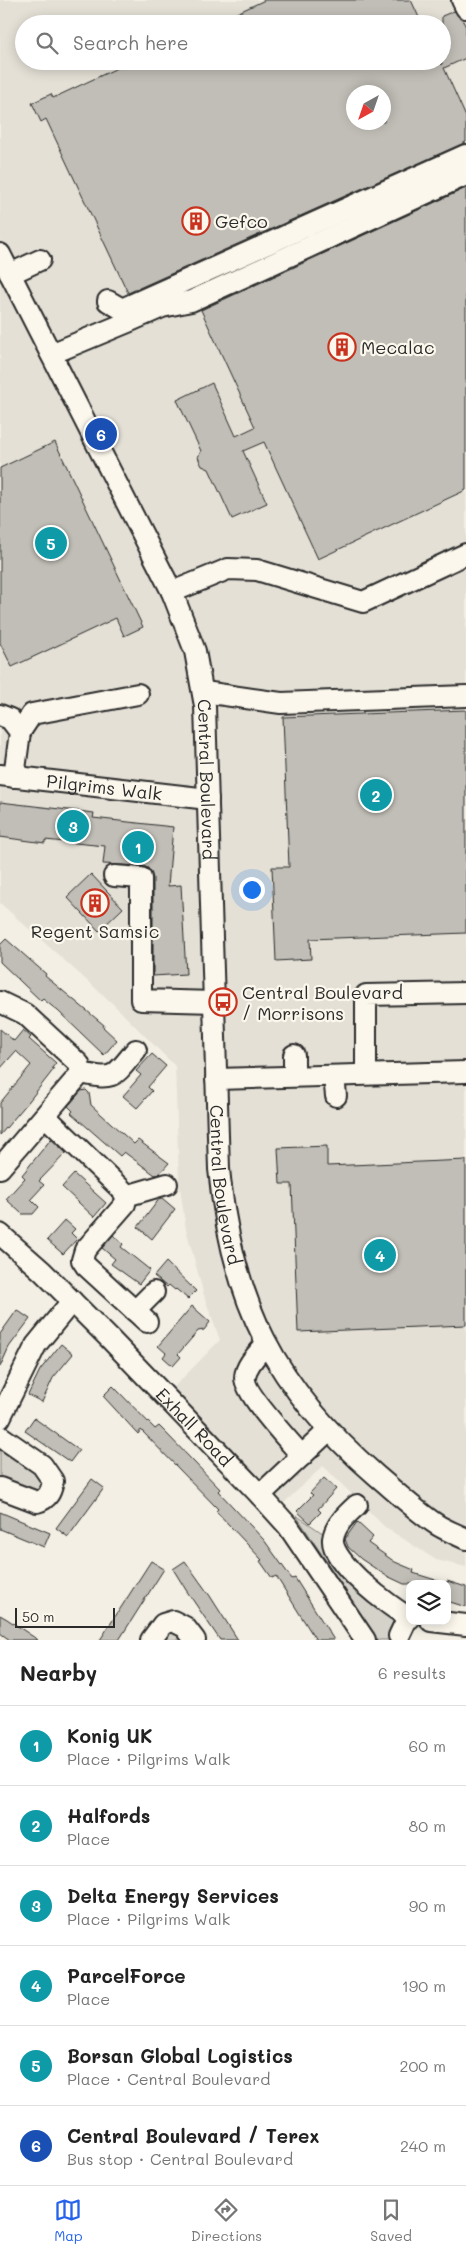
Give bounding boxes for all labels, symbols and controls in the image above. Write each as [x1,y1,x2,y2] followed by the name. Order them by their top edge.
[15,15,451,70] search box
[33,29,61,57] icon: search
[73,30,189,55] text: Search here
[346,85,391,130] north arrow
[181,206,211,236] building icon: Gefco
[215,209,268,233] place label: Gefco
[327,332,357,362] building icon: Mecalac
[361,335,435,359] place label: Mecalac
[85,415,117,453] pin: 6
[35,524,67,562] pin: 5
[192,697,222,860] street label: Central Boulevard
[45,768,163,806] street label: Pilgrims Walk
[360,776,392,814] pin: 2
[57,807,89,845] pin: 3
[122,828,154,866] pin: 1
[239,877,265,903] your location
[80,888,110,918] building icon: Regent Samsic
[31,919,159,943] place label: Regent Samsic
[242,980,403,1025] place label: Central Boulevard / Morrisons
[208,987,238,1017] bus stop icon: Central Boulevard / Morrisons
[205,1104,247,1267] street label: Central Boulevard
[364,1236,396,1274] pin: 4
[151,1382,238,1471] street label: Exhall Road
[406,1580,451,1625] map controls
[406,1580,451,1625] button: layers
[15,1605,115,1628] scale bar
[22,1607,54,1626] text: 50 m
[20,1659,97,1686] text: Nearby
[378,1662,446,1683] text: 6 results
[67,1723,152,1748] text: Konig UK
[32,1735,40,1756] text: 1
[409,1735,446,1756] text: 60 m
[67,1748,230,1769] text: Place · Pilgrims Walk
[67,1803,150,1828] text: Halfords
[32,1815,40,1836] text: 2
[409,1815,446,1836] text: 80 m
[67,1828,110,1849] text: Place
[67,1883,279,1908] text: Delta Energy Services
[31,1895,41,1916] text: 3
[409,1895,446,1916] text: 90 m
[67,1908,230,1929] text: Place · Pilgrims Walk
[67,1963,186,1988] text: ParcelForce
[31,1975,41,1996] text: 4
[402,1975,446,1996] text: 190 m
[67,1988,110,2009] text: Place
[67,2043,293,2068] text: Borsan Global Logistics
[31,2055,41,2076] text: 5
[399,2055,446,2076] text: 200 m
[67,2068,270,2089] text: Place · Central Boulevard
[67,2123,319,2148] text: Central Boulevard / Terex
[31,2135,41,2156] text: 6
[400,2135,446,2156] text: 240 m
[67,2148,293,2169] text: Bus stop · Central Boulevard
[54,2196,83,2245] tab: Map
[191,2196,262,2245] tab: Directions
[370,2196,412,2245] tab: Saved

